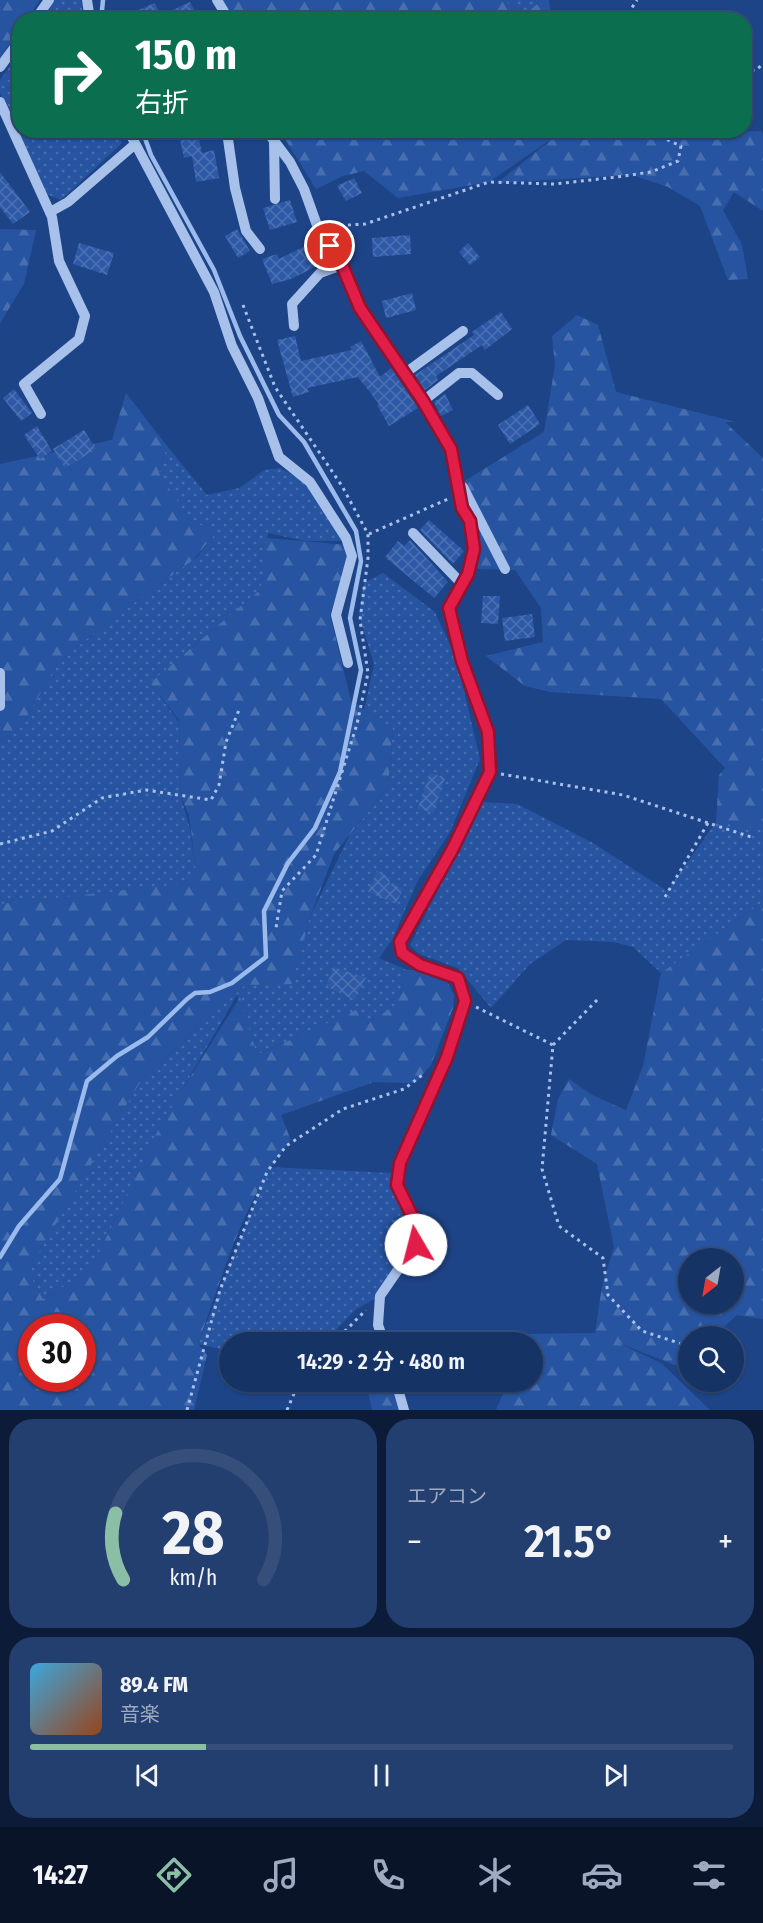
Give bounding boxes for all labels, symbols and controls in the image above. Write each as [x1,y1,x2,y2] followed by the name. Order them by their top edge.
[135,30,237,80] text: 150 m
[36,36,114,114] icon: right
[135,87,189,119] text: 右折
[304,220,355,271] pin
[313,229,346,262] icon: arrive
[384,1213,448,1277] position arrow
[678,1248,744,1314] north arrow
[678,1248,744,1392] map controls
[18,1314,96,1392] speed limit sign: 30
[678,1326,744,1392] button: search
[297,1348,465,1375] text: 14:29 · 2 分 · 480 m
[407,1484,487,1508] text: エアコン
[161,1496,224,1571] text: 28
[524,1515,616,1569] text: 21.5°
[407,1522,422,1562] text: −
[718,1522,733,1562] text: +
[169,1566,217,1592] text: km/h
[120,1671,188,1698] text: 89.4 FM
[120,1702,160,1726] text: 音楽
[131,1759,164,1792] icon: previous
[365,1759,398,1792] icon: pause
[599,1759,632,1792] icon: next
[153,1854,195,1896] icon: directions
[260,1854,302,1896] icon: music
[367,1854,409,1896] icon: phone
[474,1854,516,1896] icon: climate
[581,1854,623,1896] icon: car
[688,1854,730,1896] icon: filters
[33,1859,88,1891] text: 14:27

